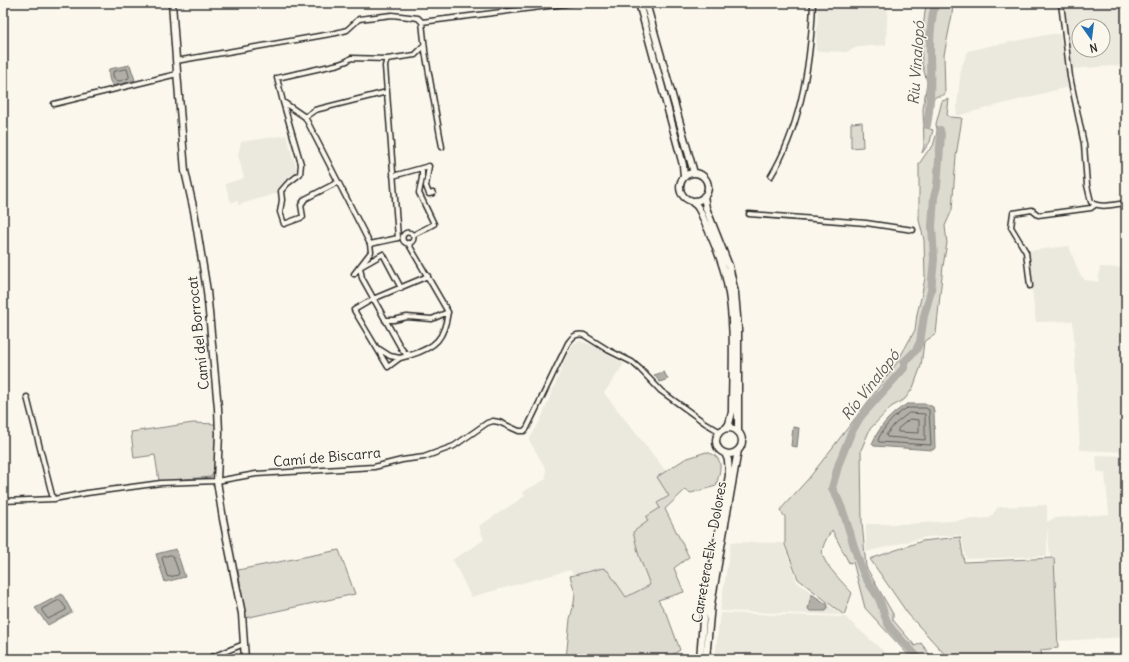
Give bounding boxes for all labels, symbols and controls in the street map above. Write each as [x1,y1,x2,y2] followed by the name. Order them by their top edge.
[1071,18,1111,58] north arrow
[904,19,929,106] water label: Riu Vinalopó
[1088,40,1099,55] text: N
[183,275,213,391] street label: Camí del Borrocat
[837,345,904,424] water label: Río Vinalopó
[273,443,381,471] street label: Camí de Biscarra
[688,480,730,624] street label: Carretera Elx - Dolores

